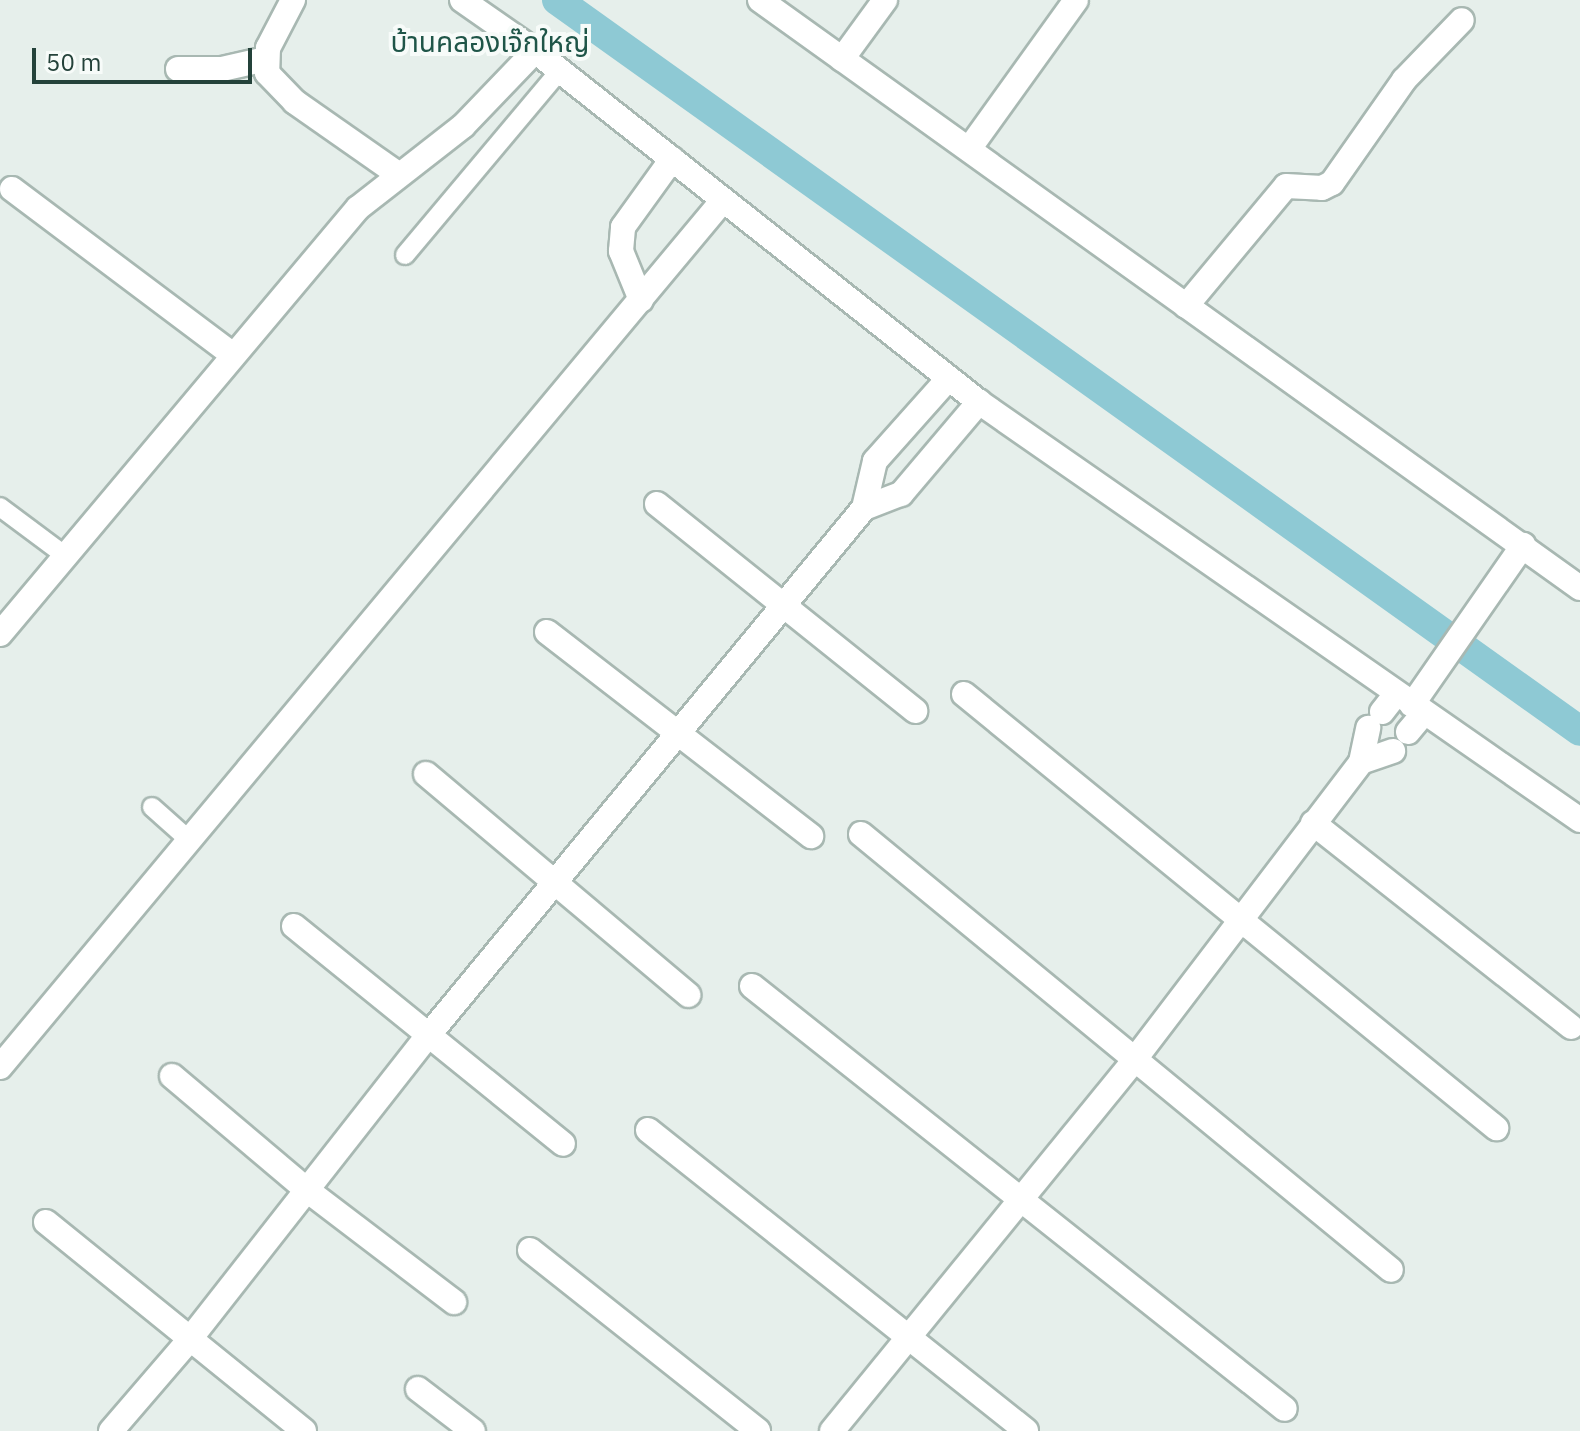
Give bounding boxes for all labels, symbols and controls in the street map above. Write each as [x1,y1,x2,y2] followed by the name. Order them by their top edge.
[391,25,589,59] district label: บ้านคลองเจ๊กใหญ่
[36,32,256,82] scale bar
[46,46,101,78] text: 50 m

